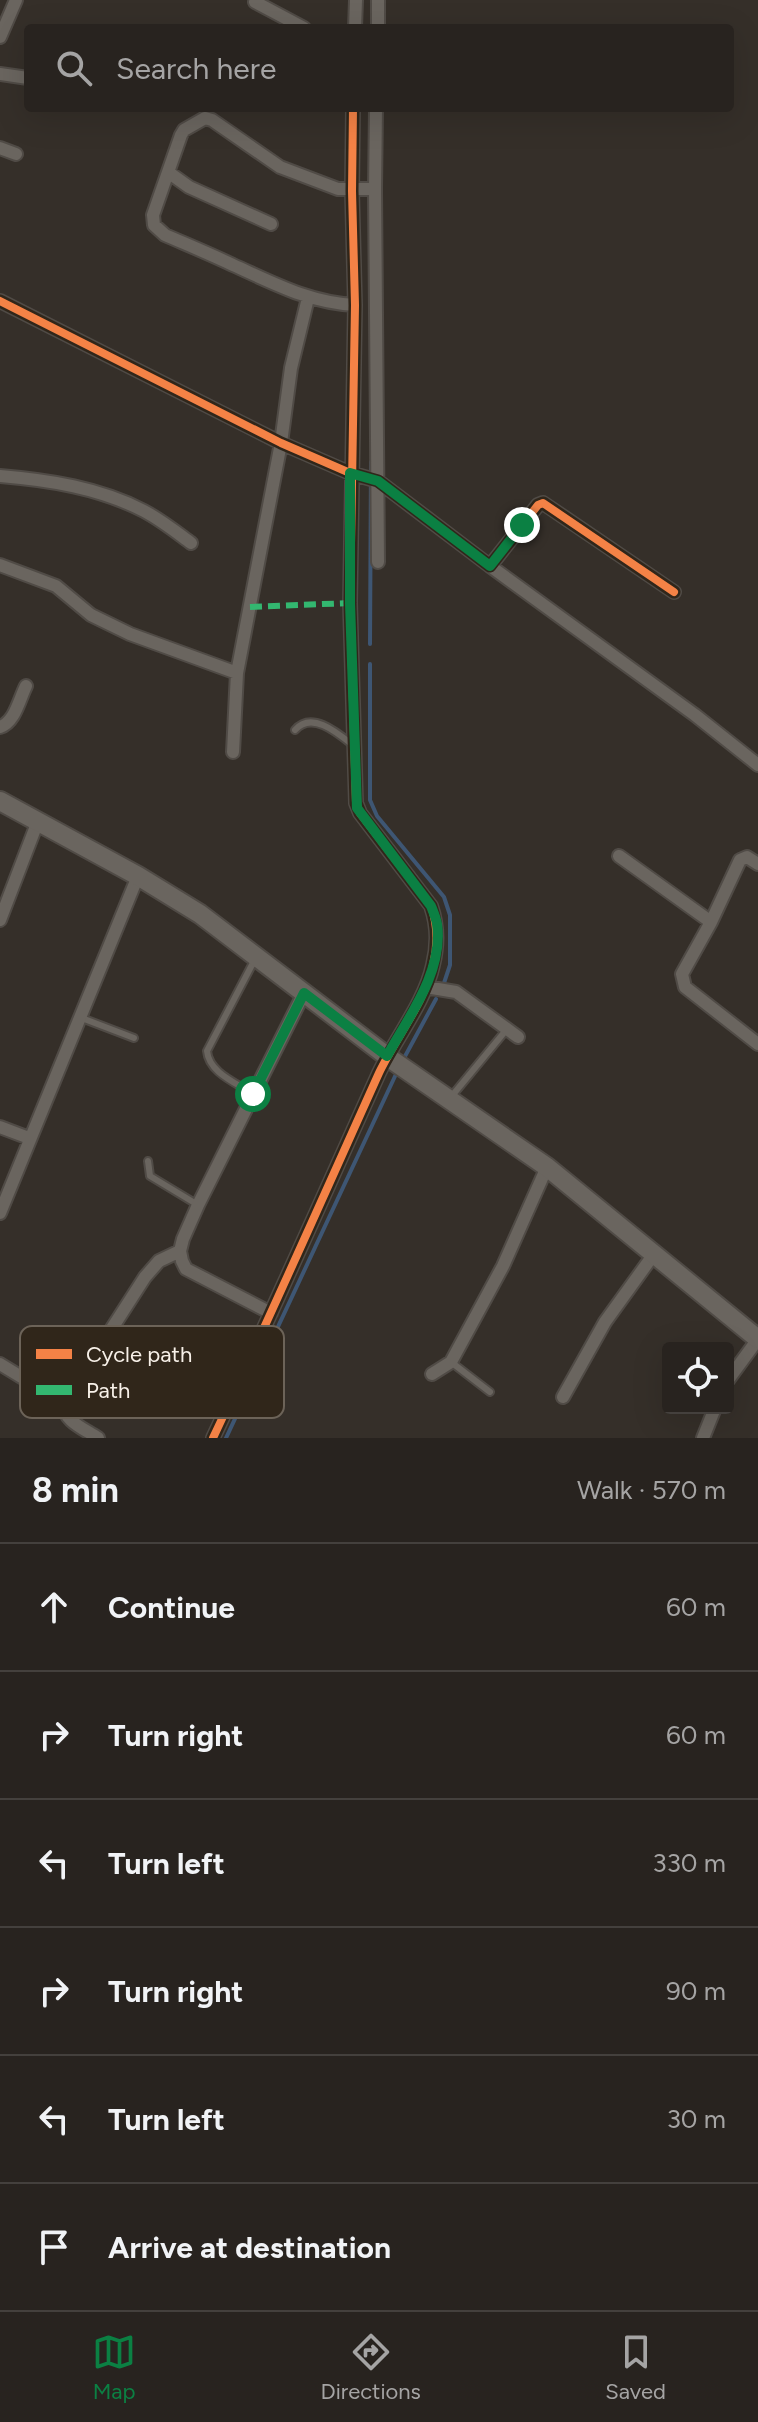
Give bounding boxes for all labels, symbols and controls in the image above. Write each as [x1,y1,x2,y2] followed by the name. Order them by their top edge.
[24,24,734,112] search box
[52,46,96,90] icon: search
[116,50,276,87] text: Search here
[504,507,540,543] route end
[235,1076,271,1112] route start
[20,1326,284,1418] legend
[86,1341,192,1368] text: Cycle path
[662,1342,734,1414] map controls
[662,1342,734,1414] button: locate
[86,1377,130,1404] text: Path
[32,1470,119,1511] text: 8 min
[577,1474,726,1506] text: Walk · 570 m
[32,1585,76,1629] icon: ahead
[108,1589,235,1626] text: Continue
[666,1591,726,1623] text: 60 m
[32,1713,76,1757] icon: right
[108,1717,243,1754] text: Turn right
[666,1719,726,1751] text: 60 m
[32,1841,76,1885] icon: left
[108,1845,225,1882] text: Turn left
[652,1847,726,1879] text: 330 m
[32,1969,76,2013] icon: right
[108,1973,243,2010] text: Turn right
[666,1975,726,2007] text: 90 m
[32,2097,76,2141] icon: left
[108,2101,225,2138] text: Turn left
[667,2103,726,2135] text: 30 m
[32,2225,76,2269] icon: arrive
[108,2229,391,2266] text: Arrive at destination
[92,2330,136,2405] tab: Map
[321,2330,421,2405] tab: Directions
[605,2330,666,2405] tab: Saved

